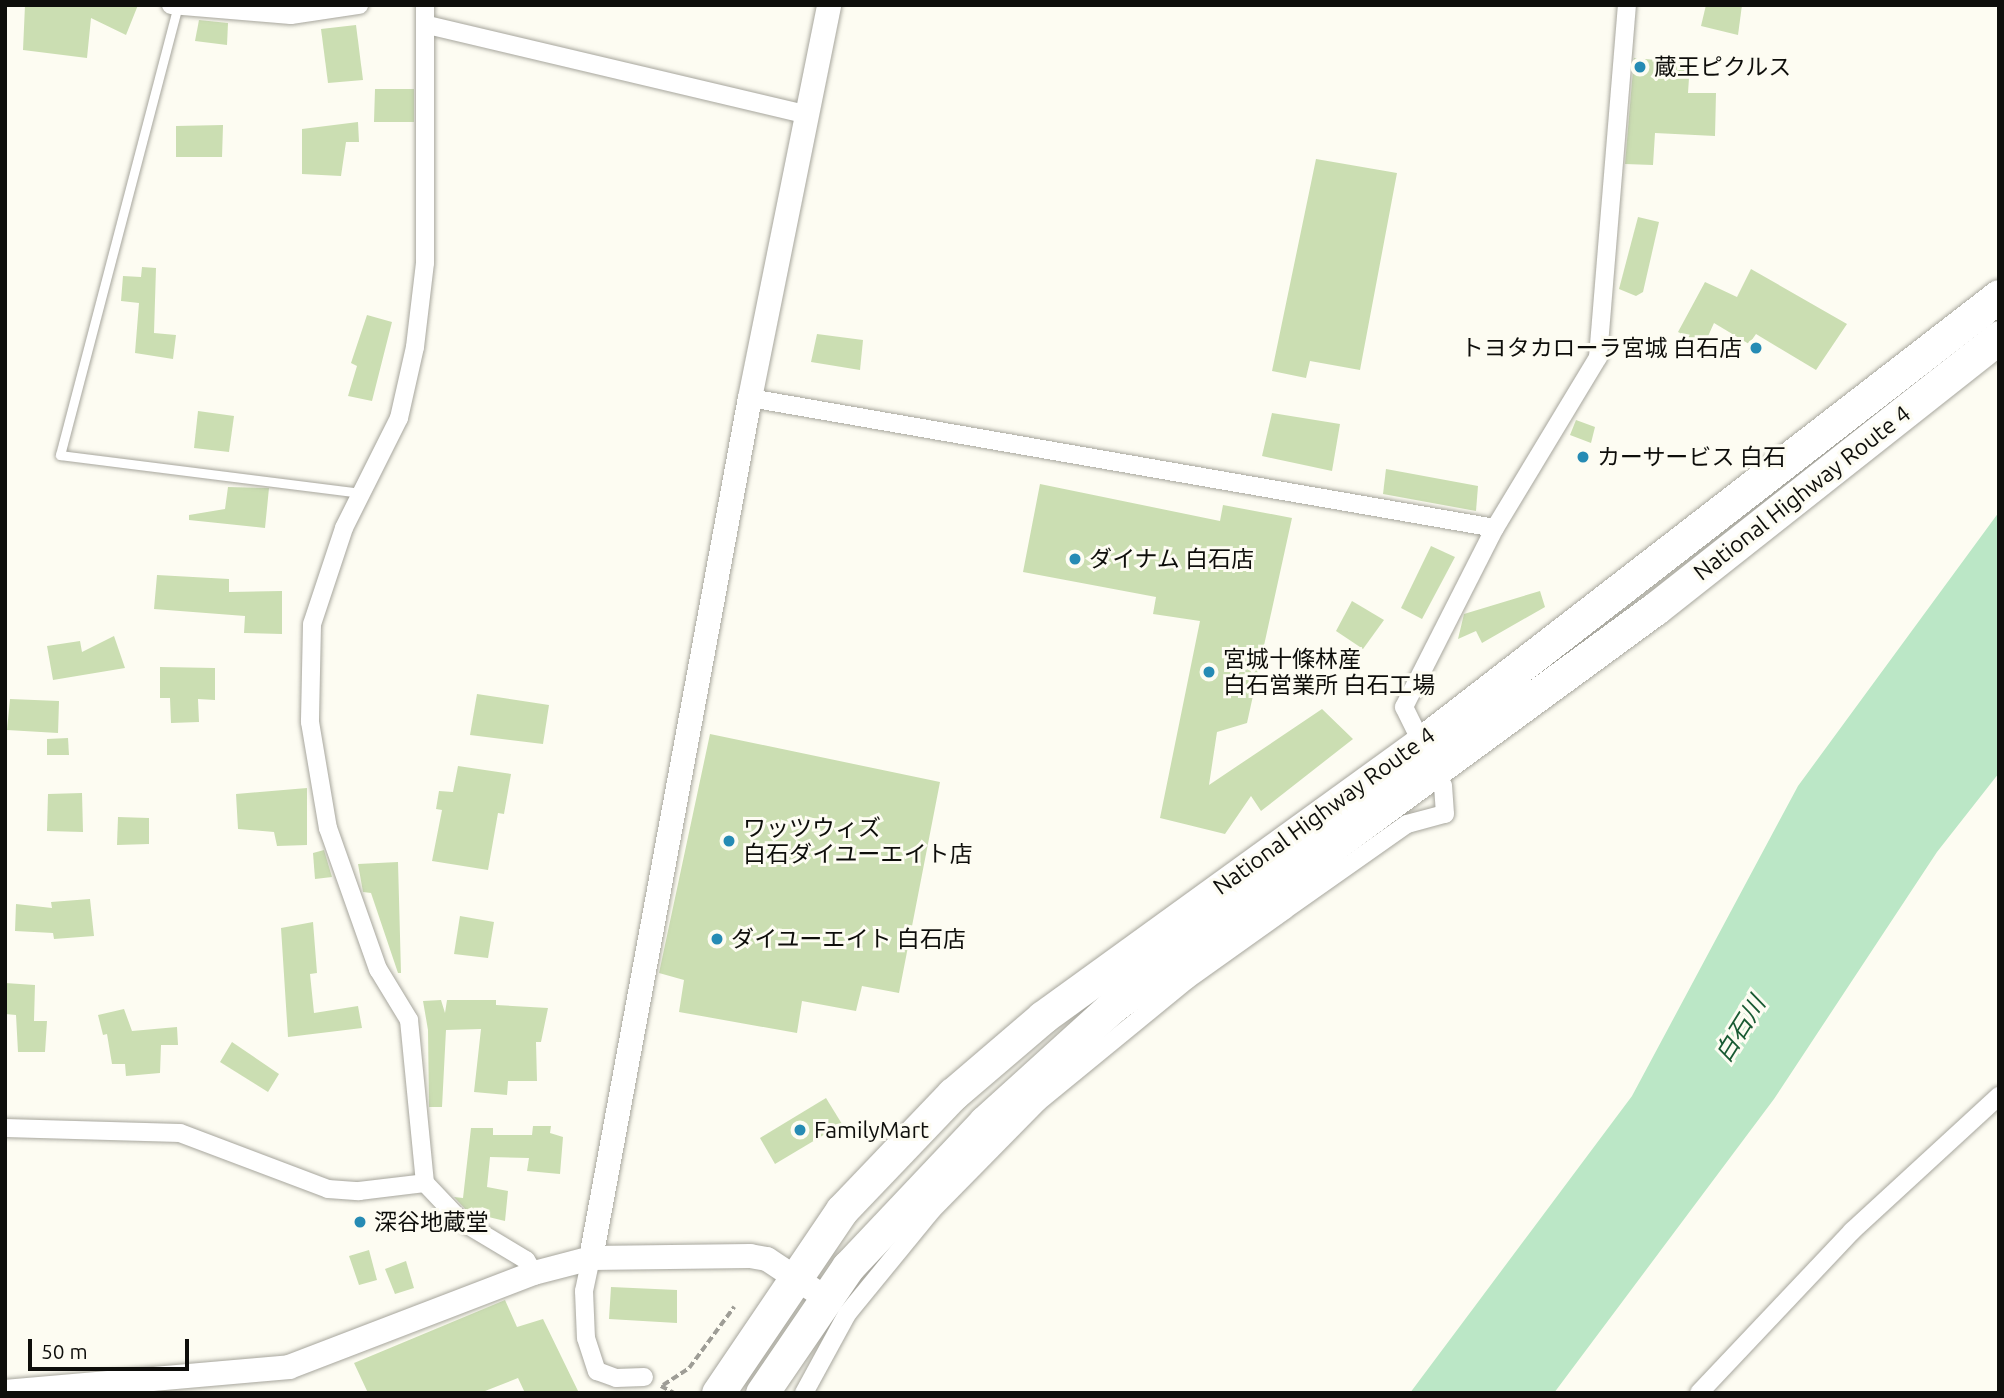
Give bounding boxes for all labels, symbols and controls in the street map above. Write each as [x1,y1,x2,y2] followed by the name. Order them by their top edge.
[1654,53,1792,81] place label: 蔵王ピクルス
[1632,59,1648,75] marker: 蔵王ピクルス
[1461,334,1742,362] place label: トヨタカローラ宮城 白石店
[1748,340,1764,356] marker: トヨタカローラ宮城 白石店
[1688,400,1916,586] street label: National Highway Route 4
[1597,443,1786,471] place label: カーサービス 白石
[1575,449,1591,465] marker: カーサービス 白石
[1089,545,1255,573] place label: ダイナム 白石店
[1067,551,1083,567] marker: ダイナム 白石店
[1223,645,1435,699] place label: 宮城十條林産 白石営業所 白石工場
[1201,664,1217,680] marker: 宮城十條林産 白石営業所 白石工場
[1208,721,1440,901] street label: National Highway Route 4
[743,814,973,868] place label: ワッツウィズ 白石ダイユーエイト店
[721,833,737,849] marker: ワッツウィズ 白石ダイユーエイト店
[731,925,966,953] place label: ダイユーエイト 白石店
[709,931,725,947] marker: ダイユーエイト 白石店
[1709,991,1771,1067] water label: 白石川
[814,1116,929,1144] place label: FamilyMart
[792,1122,808,1138] marker: FamilyMart
[374,1208,489,1236] place label: 深谷地蔵堂
[352,1214,368,1230] marker: 深谷地蔵堂
[32,1324,192,1368] scale bar
[41,1339,88,1363] text: 50 m

